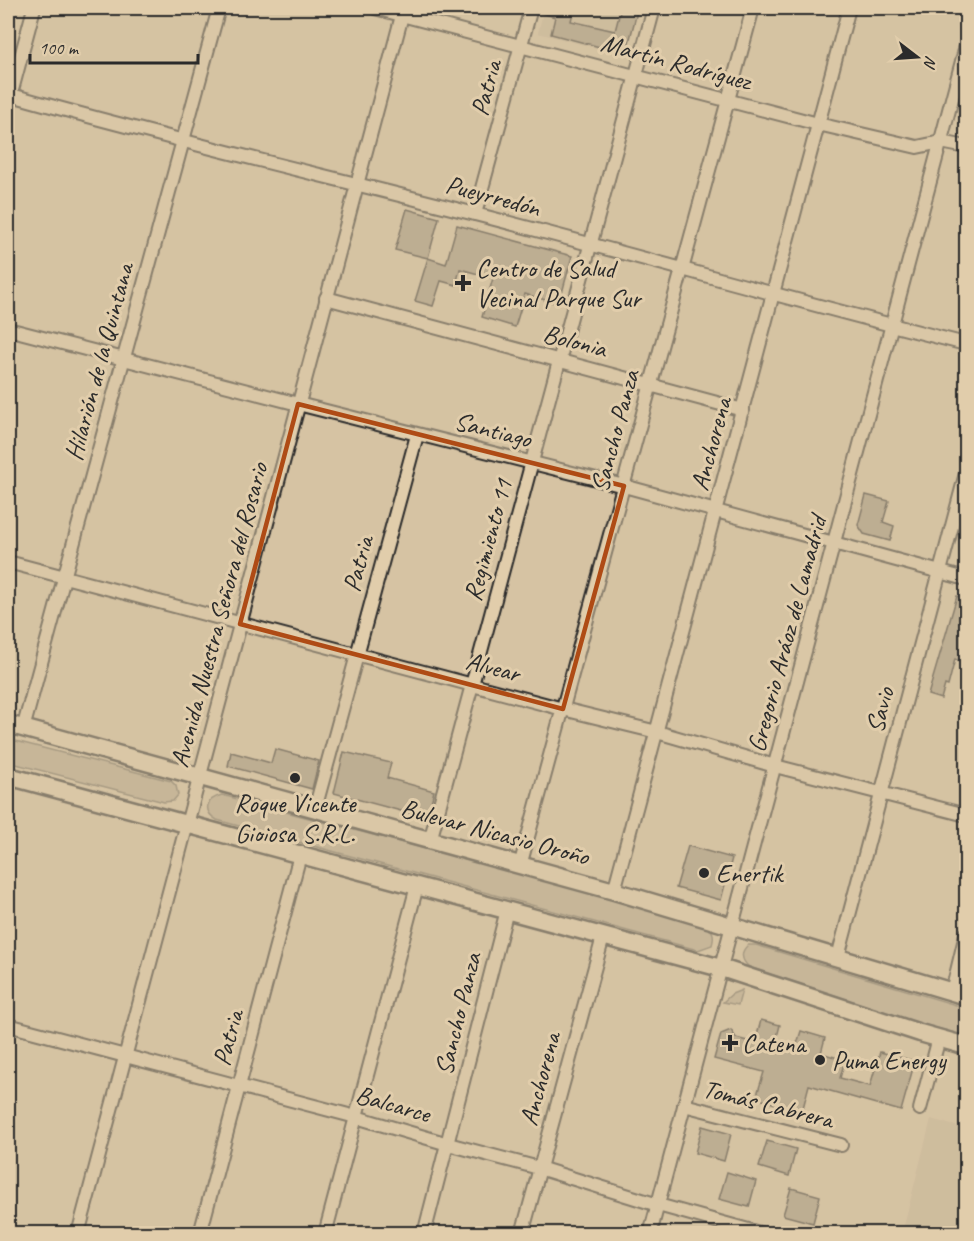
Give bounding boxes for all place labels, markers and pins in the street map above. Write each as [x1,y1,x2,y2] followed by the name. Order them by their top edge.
[476,252,643,315] place label: Centro de Salud Vecinal Parque Sur
[454,274,472,292] marker: Centro de Salud Vecinal Parque Sur
[288,771,302,785] marker: Roque Vicente Gioiosa S.R.L.
[235,787,357,850] place label: Roque Vicente Gioiosa S.R.L.
[716,857,785,890] place label: Enertik
[697,866,711,880] marker: Enertik
[742,1027,807,1060] place label: Catena
[723,1036,737,1050] marker: Catena
[832,1044,948,1077] place label: Puma Energy
[813,1053,827,1067] marker: Puma Energy

